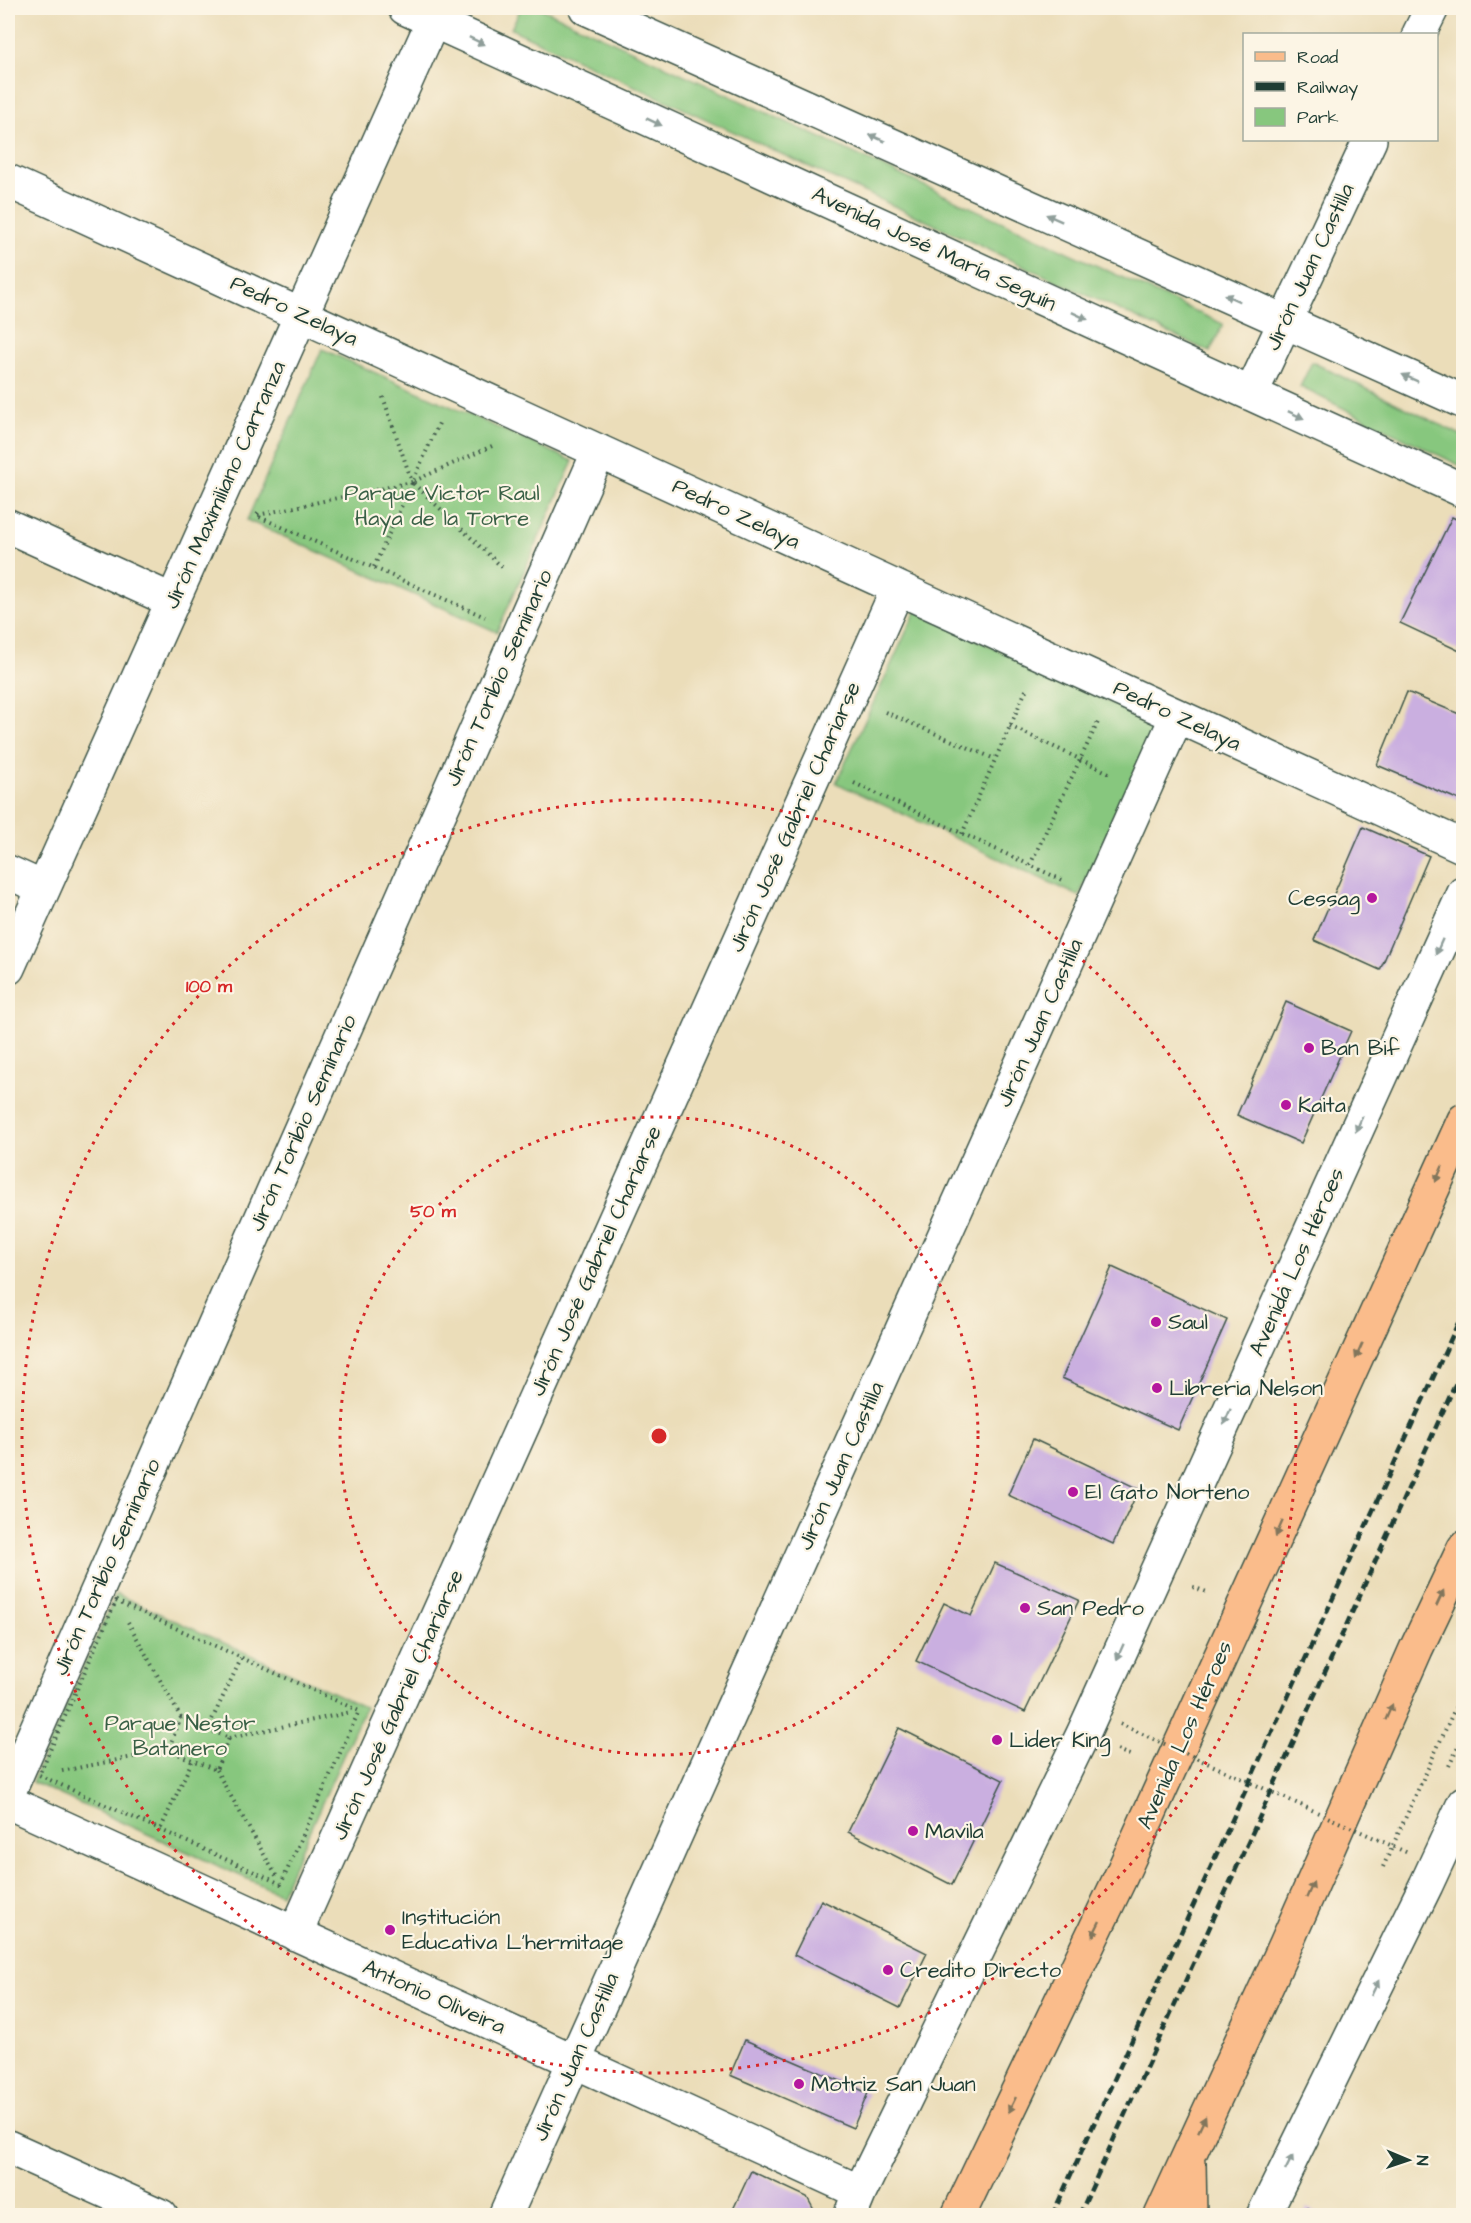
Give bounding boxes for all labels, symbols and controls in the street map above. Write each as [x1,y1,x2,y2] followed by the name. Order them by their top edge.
[1243,33,1438,141] legend
[469,36,486,45] one-way arrow
[1297,45,1338,70] text: Road
[1297,75,1358,101] text: Railway
[1297,105,1339,130] text: Park
[646,117,663,126] one-way arrow
[868,134,885,143] one-way arrow
[1258,178,1362,356] street label: Jirón Juan Castilla
[806,179,1061,320] street label: Avenida José María Seguín
[1045,213,1063,223] one-way arrow
[225,268,363,355] street label: Pedro Zelaya
[1223,293,1241,303] one-way arrow
[1072,312,1089,321] one-way arrow
[156,356,294,614] street label: Jirón Maximiliano Carranza
[1401,373,1419,383] one-way arrow
[1287,410,1304,419] one-way arrow
[667,471,805,558] street label: Pedro Zelaya
[344,478,540,535] park label: Parque Victor Raul Haya de la Torre
[437,564,561,791] street label: Jirón Toribio Seminario
[1108,673,1246,760] street label: Pedro Zelaya
[721,677,869,957] street label: Jirón José Gabriel Chariarse
[1288,883,1360,915] place label: Cessag
[1365,891,1379,905] marker: Cessag
[989,934,1091,1112] street label: Jirón Juan Castilla
[1435,938,1444,955] one-way arrow
[186,974,233,999] text: 100 m
[241,1009,365,1236] street label: Jirón Toribio Seminario
[1321,1033,1401,1064] place label: Ban Bif
[1302,1041,1316,1055] marker: Ban Bif
[1298,1090,1346,1121] place label: Kaita
[1279,1098,1293,1112] marker: Kaita
[1354,1116,1364,1134] one-way arrow
[522,1121,670,1401] street label: Jirón José Gabriel Chariarse
[1242,1163,1352,1361] street label: Avenida Los Héroes
[1435,1165,1444,1182] one-way arrow
[410,1199,457,1224] text: 50 m
[1168,1307,1208,1338] place label: Saul
[1149,1315,1163,1329] marker: Saul
[1354,1343,1364,1361] one-way arrow
[1169,1373,1323,1404] place label: Libreria Nelson
[790,1377,892,1555] street label: Jirón Juan Castilla
[1150,1381,1164,1395] marker: Libreria Nelson
[1222,1408,1231,1425] one-way arrow
[649,1426,669,1446] centre of rings
[45,1453,169,1680] street label: Jirón Toribio Seminario
[1085,1477,1250,1508] place label: El Gato Norteno
[1066,1485,1080,1499] marker: El Gato Norteno
[1274,1520,1283,1538] one-way arrow
[324,1565,472,1845] street label: Jirón José Gabriel Chariarse
[1435,1590,1444,1607] one-way arrow
[1037,1593,1144,1624] place label: San Pedro
[1018,1601,1032,1615] marker: San Pedro
[1130,1636,1240,1834] street label: Avenida Los Héroes
[1116,1643,1125,1660] one-way arrow
[1384,1703,1393,1720] one-way arrow
[105,1708,255,1764] park label: Parque Nestor Batanero
[1009,1725,1111,1757] place label: Lider King
[990,1733,1004,1747] marker: Lider King
[925,1816,984,1847] place label: Mavila
[906,1824,920,1838] marker: Mavila
[1305,1881,1315,1899] one-way arrow
[402,1902,624,1959] place label: Institución Educativa L'hermitage
[1091,1920,1101,1937] one-way arrow
[383,1923,397,1937] marker: Institución Educativa L'hermitage
[358,1952,510,2042] street label: Antonio Oliveira
[900,1955,1062,1986] place label: Credito Directo
[881,1963,895,1977] marker: Credito Directo
[525,1968,627,2146] street label: Jirón Juan Castilla
[1369,1979,1379,1997] one-way arrow
[811,2069,976,2100] place label: Motriz San Juan
[792,2077,806,2091] marker: Motriz San Juan
[1007,2096,1016,2113] one-way arrow
[1198,2115,1207,2132] one-way arrow
[1378,2130,1438,2190] north arrow
[1283,2154,1293,2172] one-way arrow
[1411,2155,1433,2166] text: N

